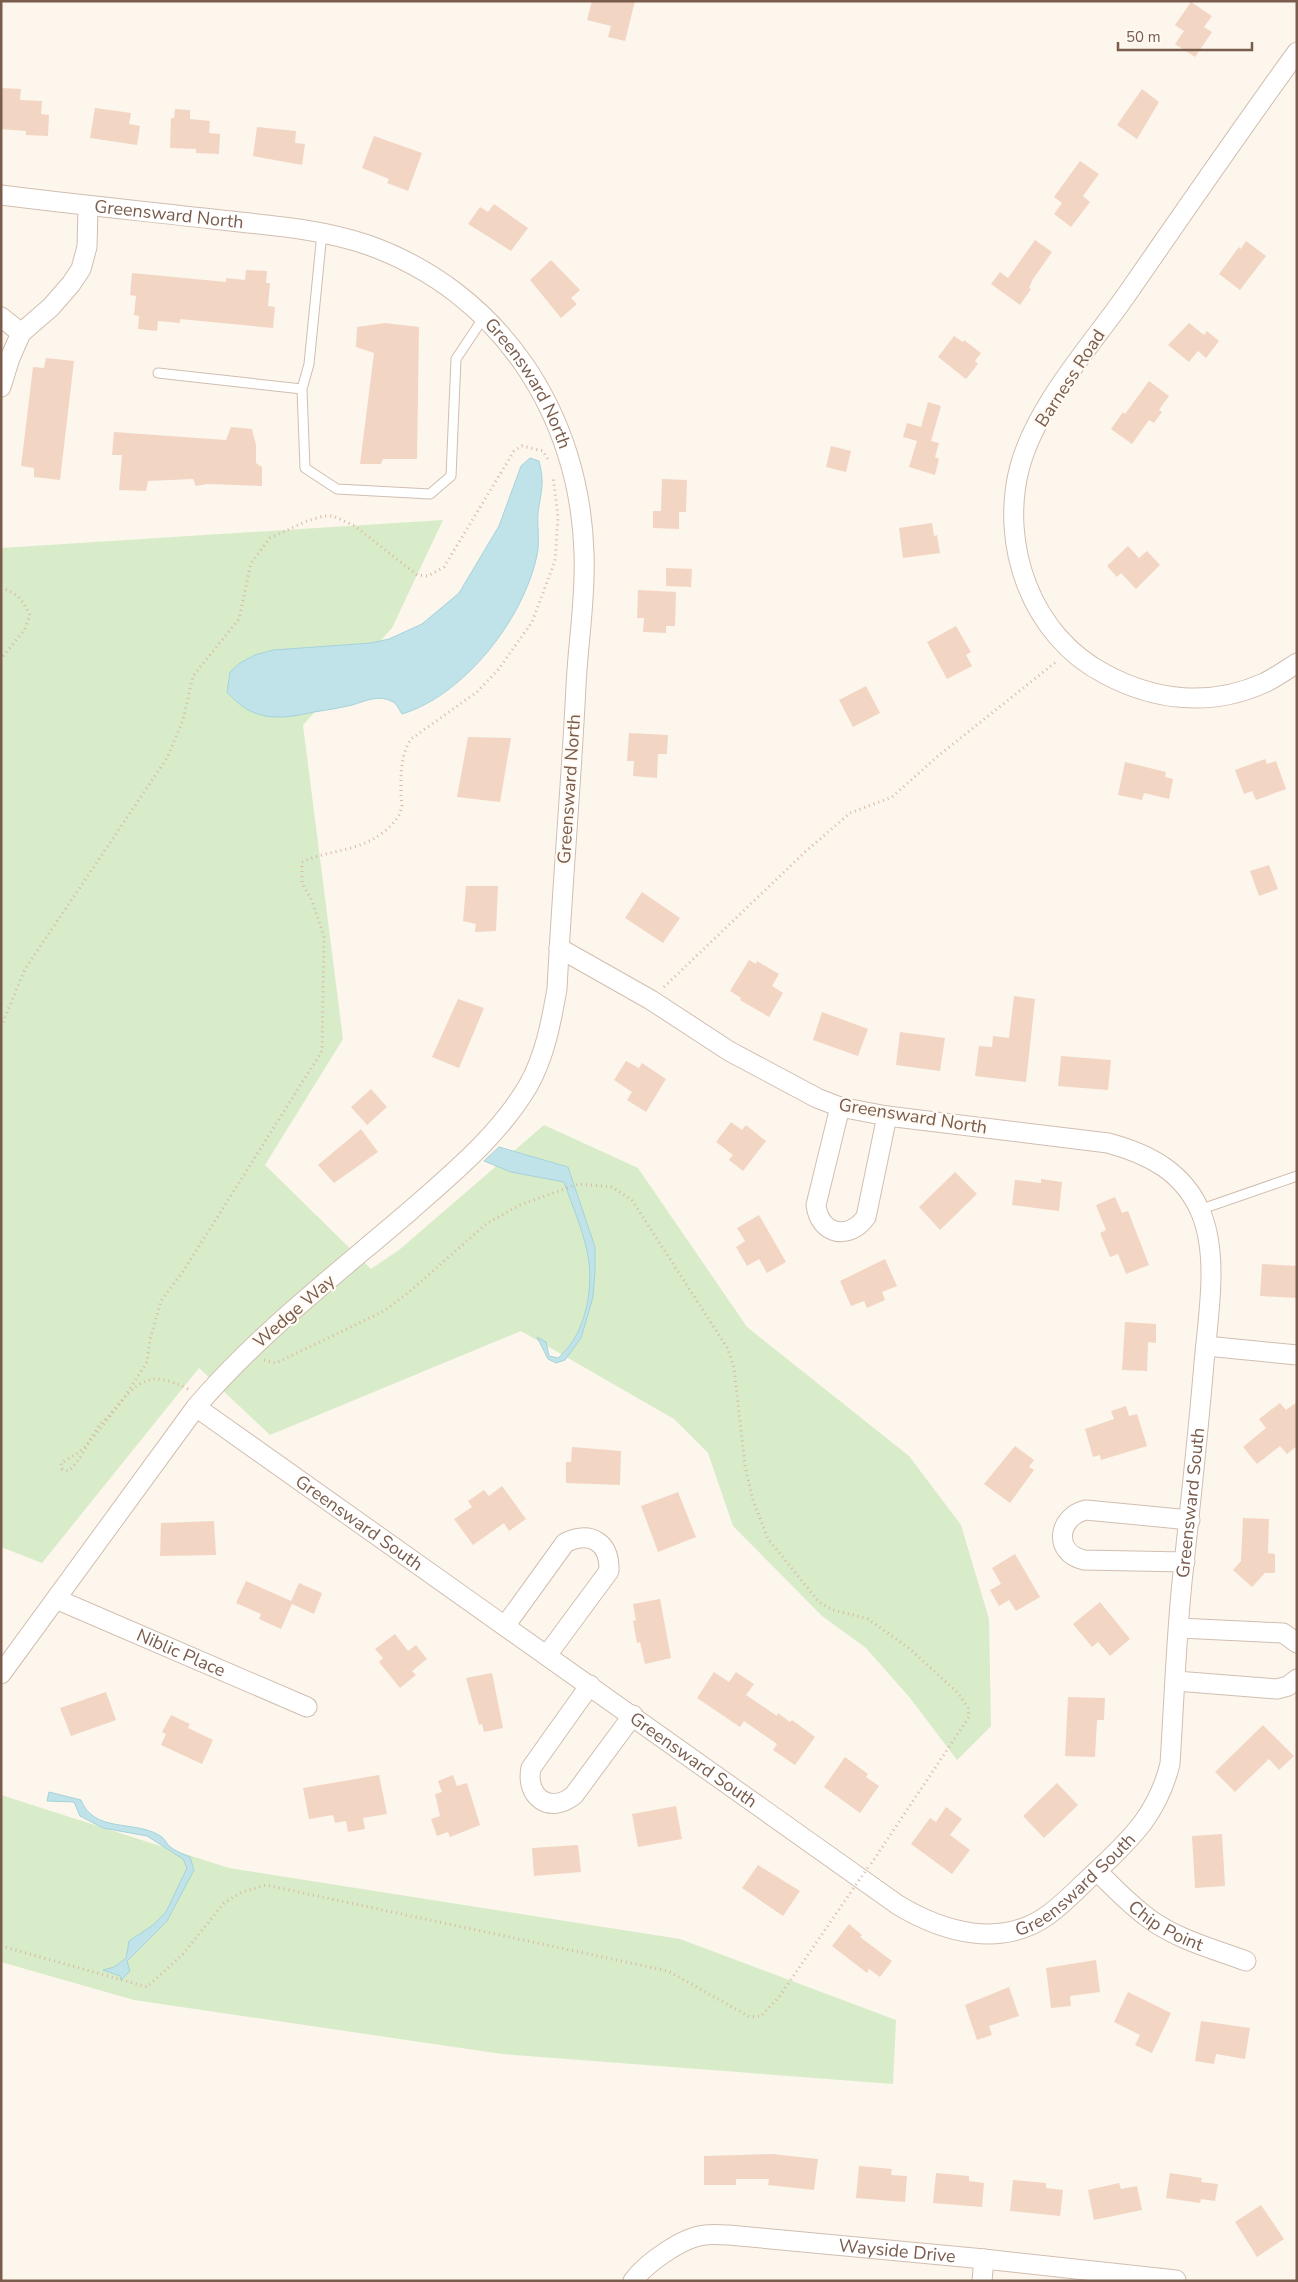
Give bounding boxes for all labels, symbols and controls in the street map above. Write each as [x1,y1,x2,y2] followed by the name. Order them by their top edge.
[1118,20,1252,52] scale bar
[1126,27,1161,47] text: 50 m
[93,194,245,234] street label: Greensward North
[479,313,577,452] street label: Greensward North
[1029,325,1111,431] street label: Barness Road
[552,713,586,865] street label: Greensward North
[837,1092,989,1140] street label: Greensward North
[248,1268,341,1353] street label: Wedge Way
[1171,1426,1210,1579] street label: Greensward South
[291,1469,428,1576] street label: Greensward South
[133,1623,229,1682] street label: Niblic Place
[625,1706,762,1813] street label: Greensward South
[1012,1828,1141,1942] street label: Greensward South
[1123,1895,1207,1957] street label: Chip Point
[837,2233,957,2268] street label: Wayside Drive

